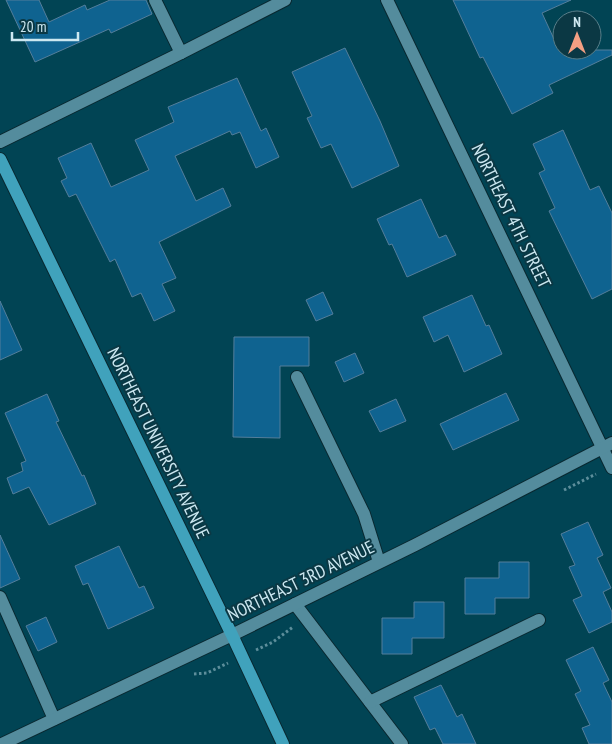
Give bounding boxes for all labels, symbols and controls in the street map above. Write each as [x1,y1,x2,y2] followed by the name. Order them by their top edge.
[12,10,79,42] scale bar
[552,10,602,60] north arrow
[573,13,581,31] text: N
[20,17,46,36] text: 20 m
[467,140,556,292] street label: NORTHEAST 4TH STREET
[102,344,215,542] street label: NORTHEAST UNIVERSITY AVENUE
[224,535,378,626] street label: NORTHEAST 3RD AVENUE

